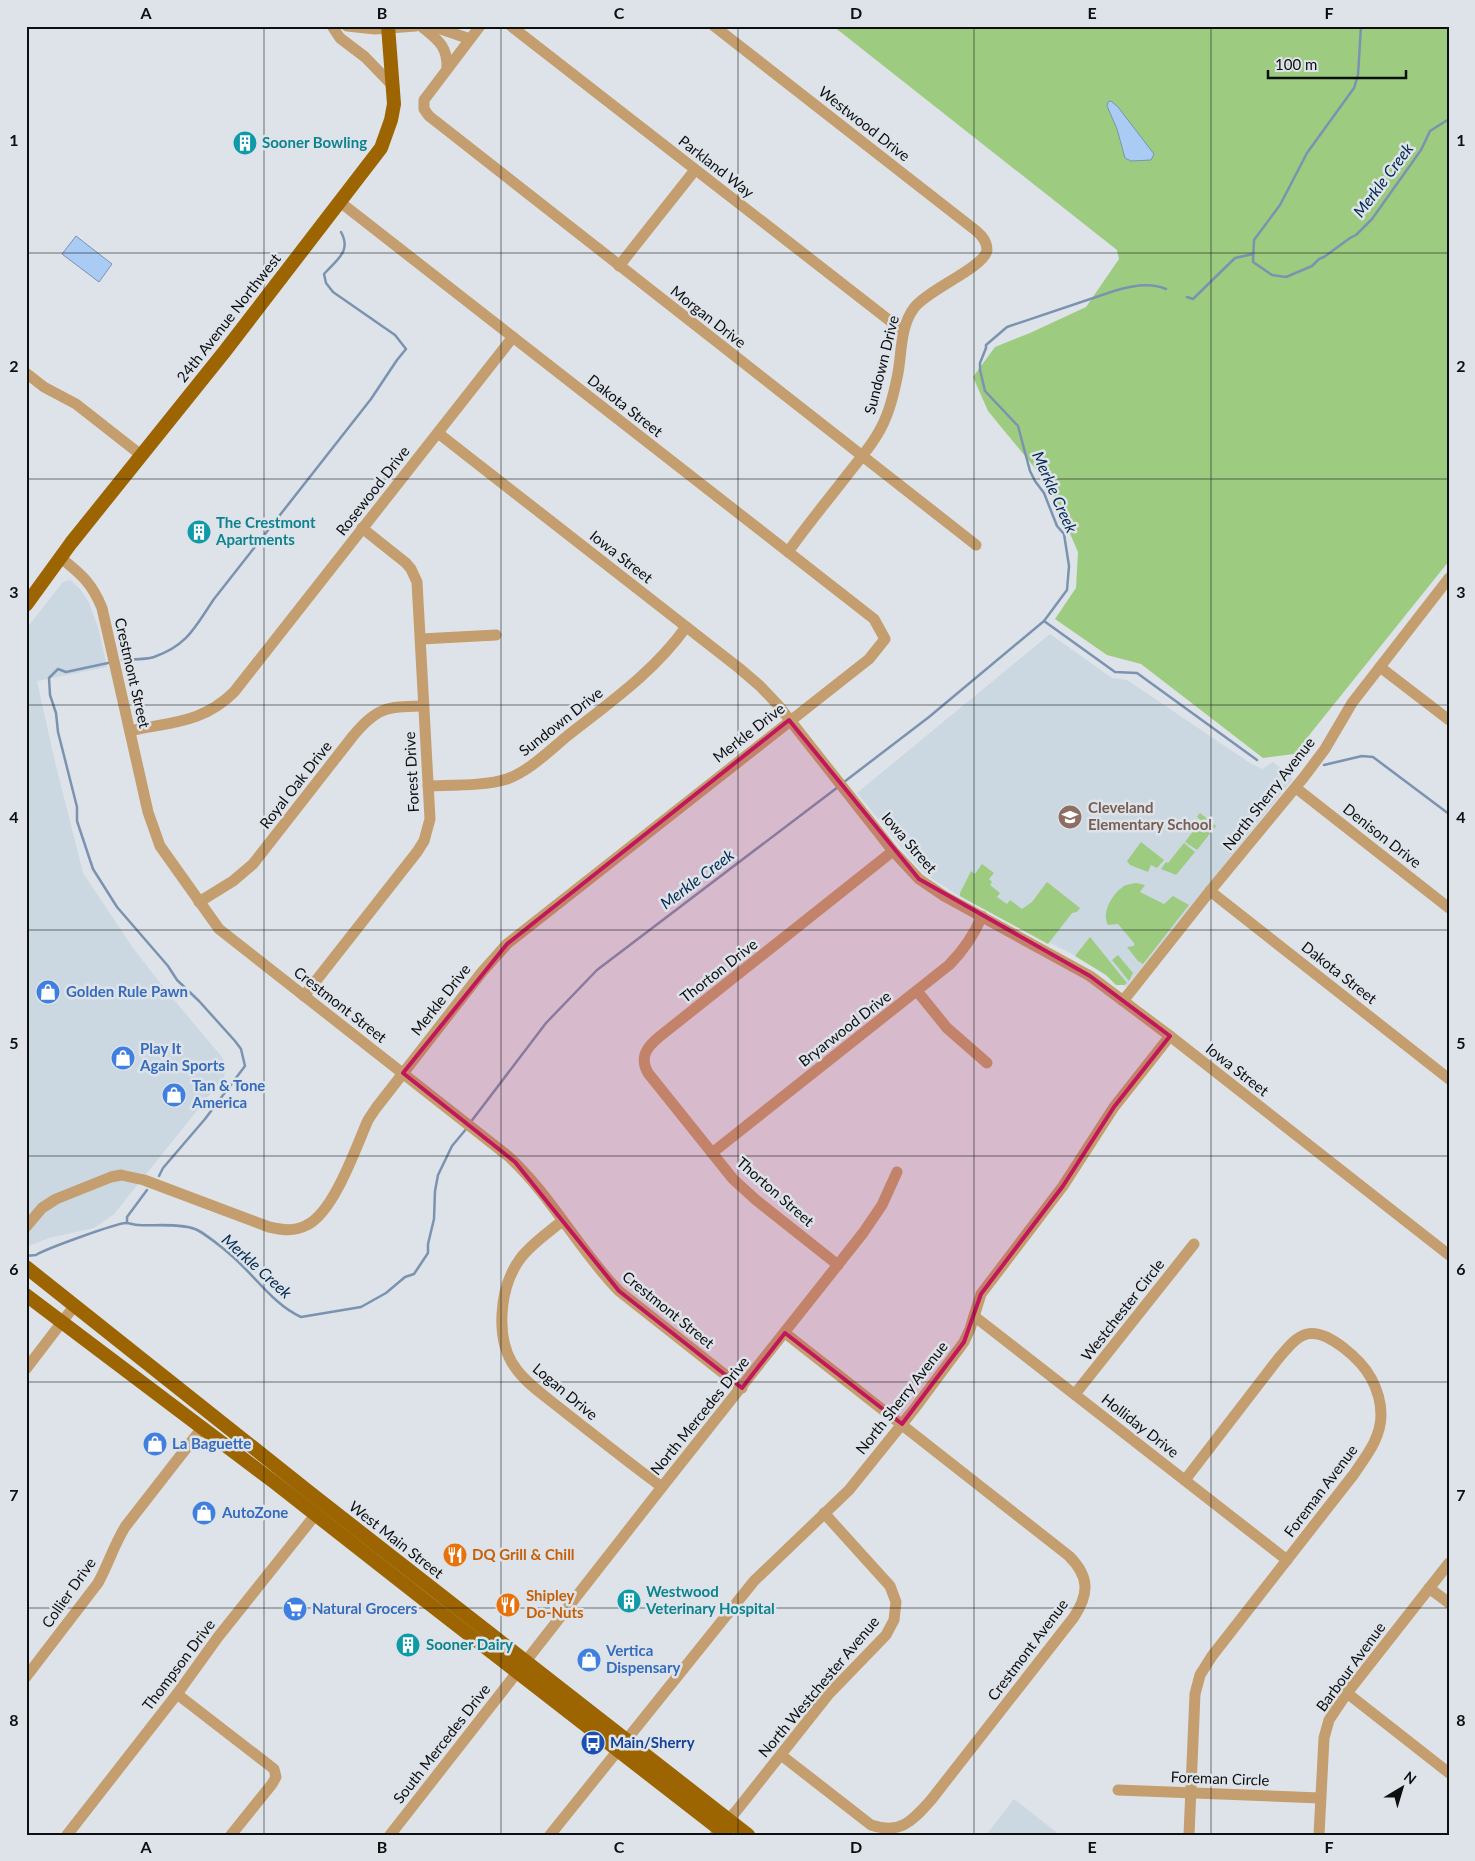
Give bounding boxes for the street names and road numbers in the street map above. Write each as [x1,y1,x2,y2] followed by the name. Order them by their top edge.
[815,82,914,165] street label: Westwood Drive
[675,131,758,201] street label: Parkland Way
[172,249,284,385] street label: 24th Avenue Northwest
[667,281,750,351] street label: Morgan Drive
[860,313,902,416] street label: Sundown Drive
[584,370,667,441] street label: Dakota Street
[332,442,413,539] street label: Rosewood Drive
[587,526,657,587] street label: Iowa Street
[112,616,155,730] street label: Crestmont Street
[515,683,606,759] street label: Sundown Drive
[709,699,788,766] street label: Merkle Drive
[400,731,422,813] street label: Forest Drive
[1219,733,1318,853] street label: North Sherry Avenue
[255,737,335,832] street label: Royal Oak Drive
[1340,799,1425,871] street label: Denison Drive
[878,808,942,877] street label: Iowa Street
[676,934,761,1006] street label: Thorton Drive
[1298,937,1381,1008] street label: Dakota Street
[407,960,474,1039] street label: Merkle Drive
[291,962,391,1046] street label: Crestmont Street
[795,987,894,1070] street label: Bryarwood Drive
[1203,1039,1273,1100] street label: Iowa Street
[733,1153,818,1230] street label: Thorton Street
[1077,1255,1168,1364] street label: Westchester Circle
[619,1267,719,1352] street label: Crestmont Street
[852,1337,951,1457] street label: North Sherry Avenue
[646,1353,752,1478] street label: North Mercedes Drive
[530,1359,602,1424] street label: Logan Drive
[1098,1389,1183,1461] street label: Holliday Drive
[1280,1441,1361,1540] street label: Foreman Avenue
[346,1497,448,1582] street label: West Main Street
[37,1554,99,1631] street label: Collier Drive
[983,1595,1071,1704] street label: Crestmont Avenue
[754,1612,883,1760] street label: North Westchester Avenue
[138,1615,218,1713] street label: Thompson Drive
[1312,1618,1389,1715] street label: Barbour Avenue
[389,1680,494,1807] street label: South Mercedes Drive
[1170,1767,1270,1789] street label: Foreman Circle

